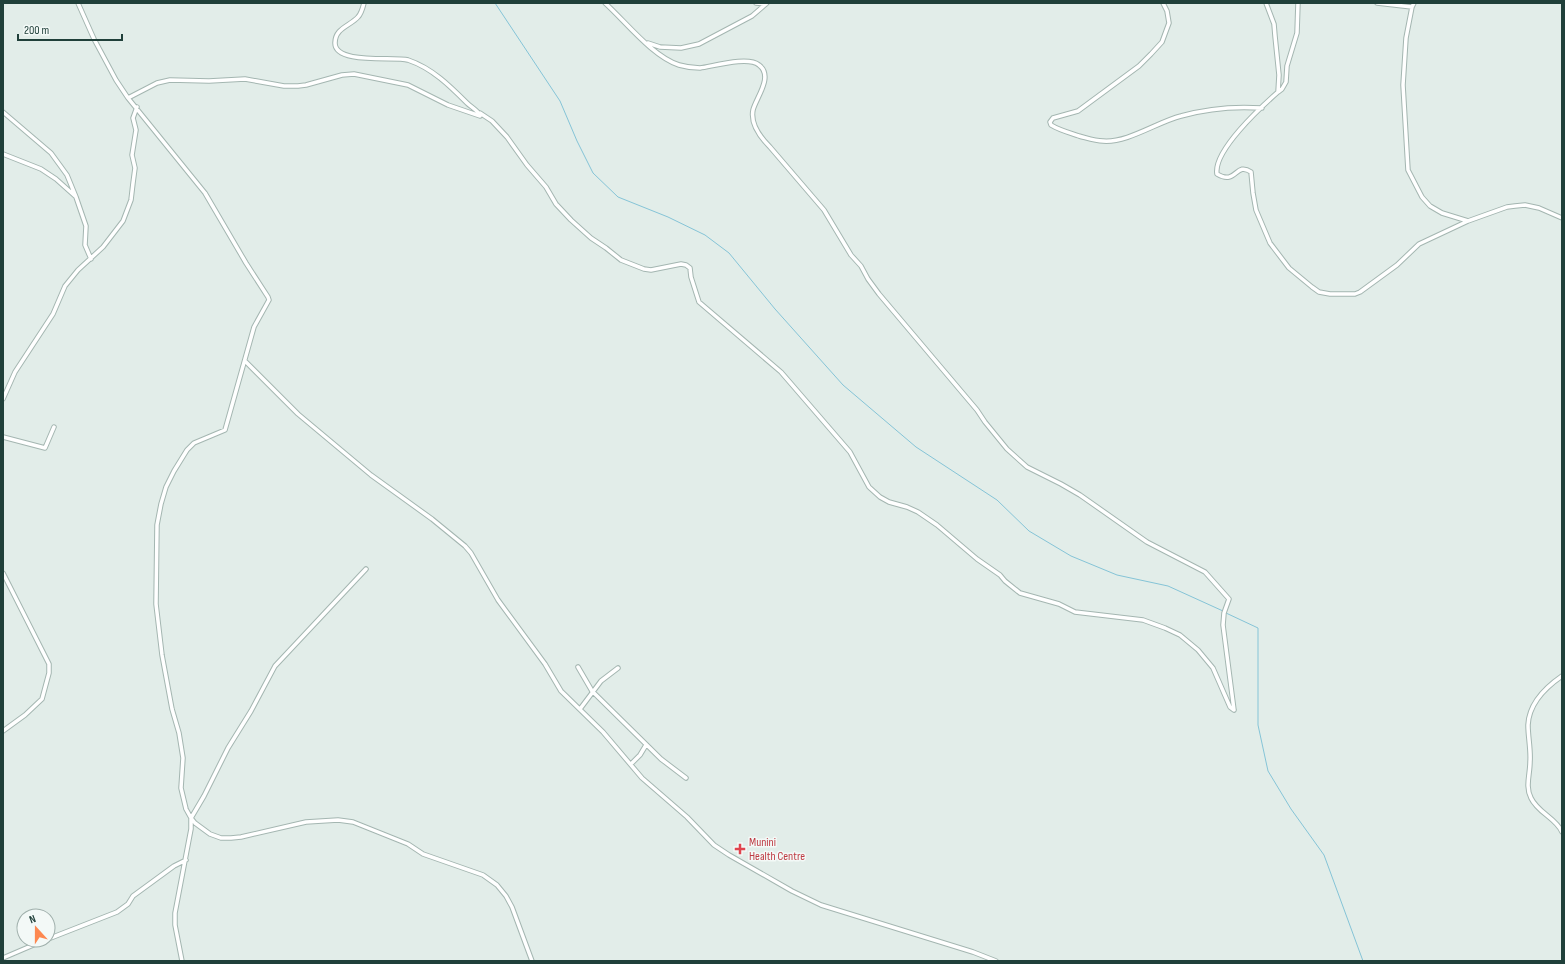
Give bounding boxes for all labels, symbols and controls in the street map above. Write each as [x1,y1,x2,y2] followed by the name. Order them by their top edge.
[18,16,122,42] scale bar
[24,23,50,38] text: 200 m
[749,835,805,864] place label: Munini Health Centre
[734,843,746,855] marker: Munini Health Centre
[16,908,56,948] north arrow
[28,912,38,926] text: N

